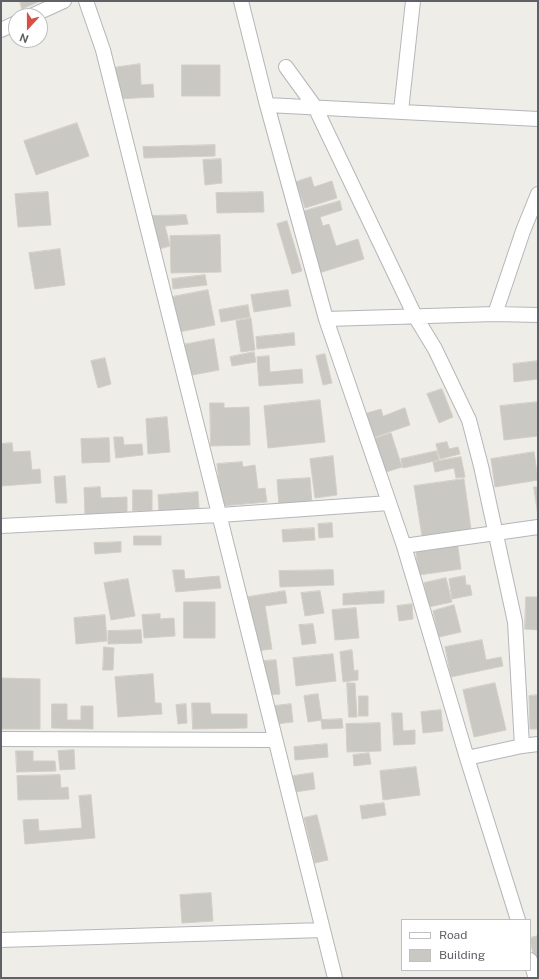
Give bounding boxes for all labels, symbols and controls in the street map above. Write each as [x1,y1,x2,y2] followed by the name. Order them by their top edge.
[8,8,48,48] north arrow
[18,31,30,45] text: N
[401,919,531,971] legend
[439,928,467,942] text: Road
[439,948,485,962] text: Building

